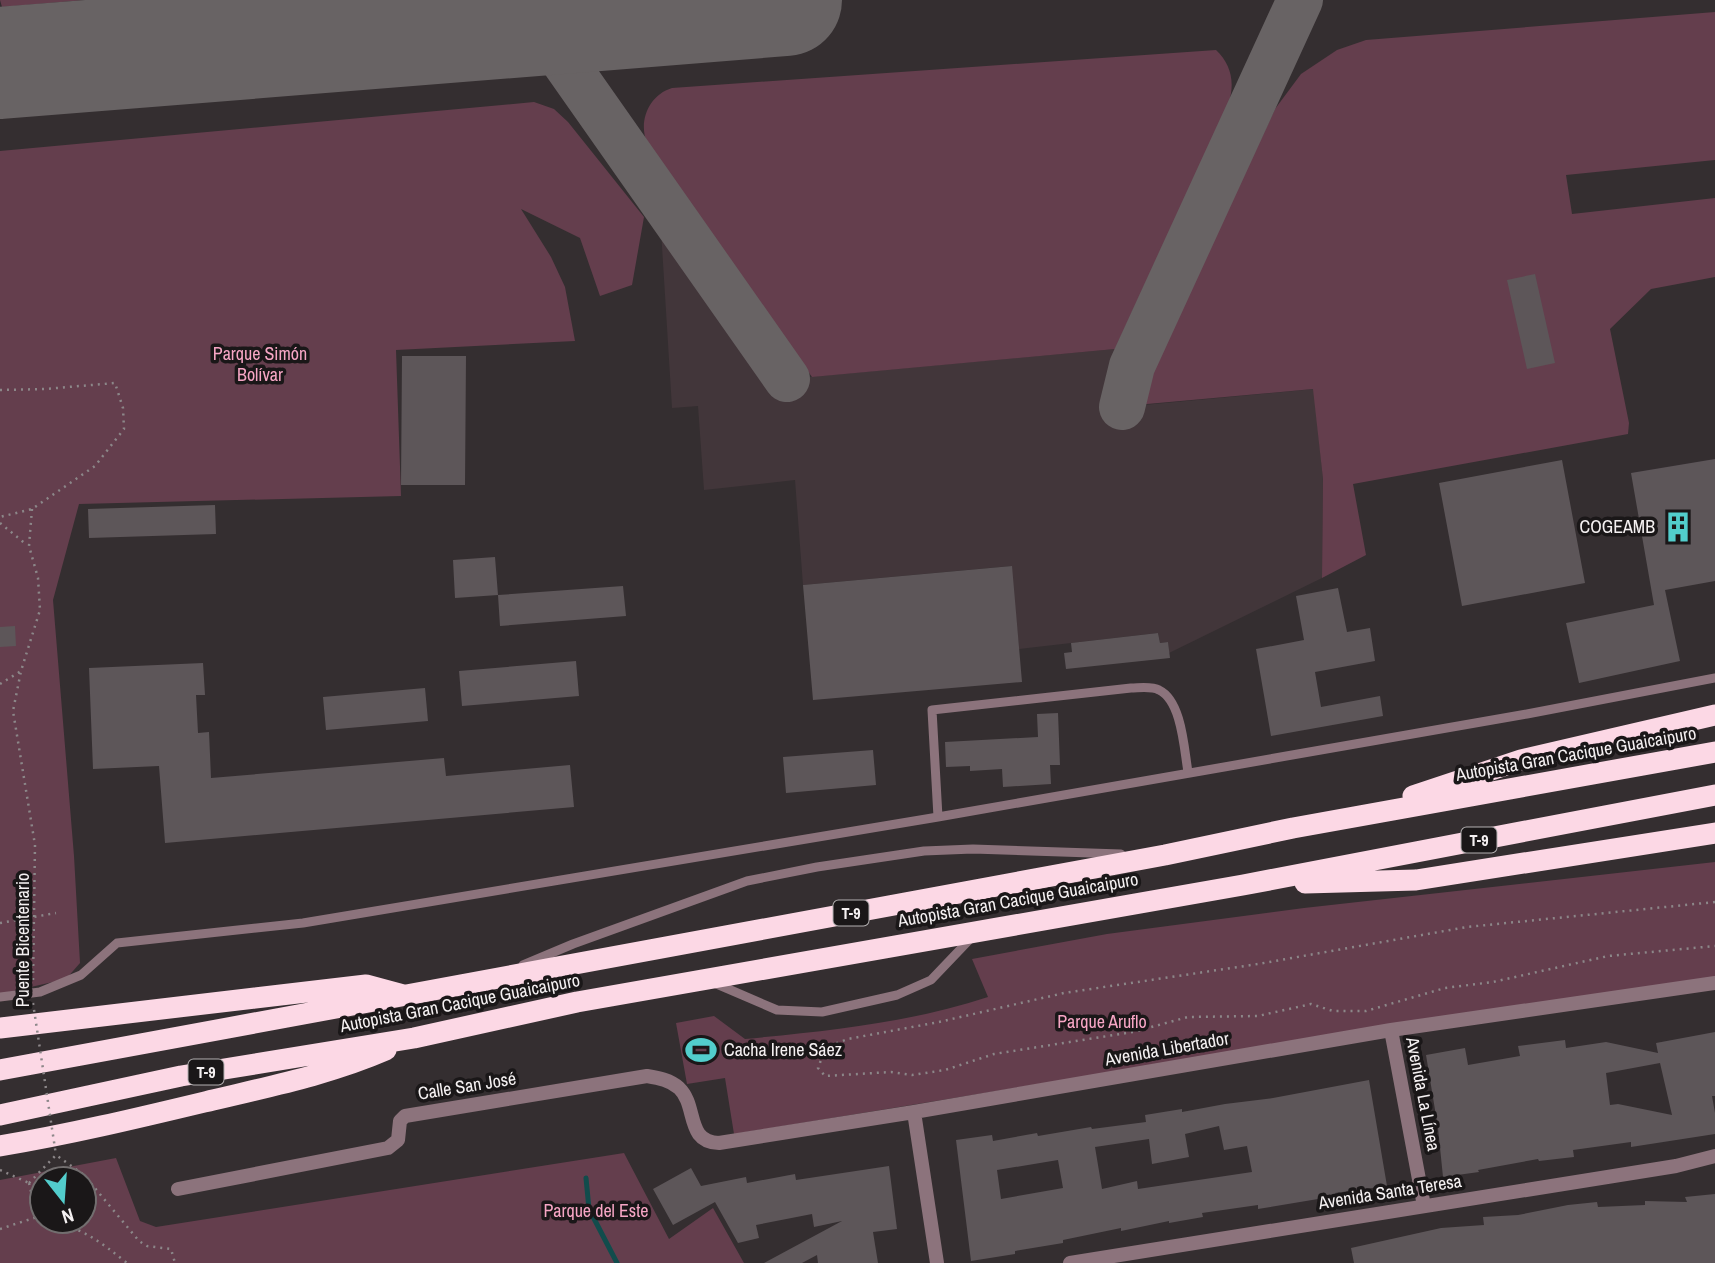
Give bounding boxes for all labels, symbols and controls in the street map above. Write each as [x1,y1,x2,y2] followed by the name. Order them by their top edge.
[213,341,307,387] park label: Parque Simón Bolívar
[1661,510,1695,544] building icon: COGEAMB
[1580,514,1655,539] place label: COGEAMB
[1453,720,1698,787] street label: Autopista Gran Cacique Guaicaipuro
[1462,828,1496,852] road number: T-9
[895,866,1140,933] street label: Autopista Gran Cacique Guaicaipuro
[10,873,35,1007] street label: Puente Bicentenario
[834,900,868,925] road number: T-9
[337,967,582,1038] street label: Autopista Gran Cacique Guaicaipuro
[1057,1009,1147,1034] park label: Parque Aruflo
[1102,1025,1231,1072] street label: Avenida Libertador
[684,1033,718,1067] sports icon: Cacha Irene Sáez
[1400,1034,1447,1153] street label: Avenida La Línea
[724,1037,842,1062] place label: Cacha Irene Sáez
[188,1060,224,1084] road number: T-9
[416,1065,518,1106] street label: Calle San José
[28,1165,98,1235] north arrow
[1315,1168,1463,1215] street label: Avenida Santa Teresa
[543,1198,649,1223] park label: Parque del Este
[59,1202,77,1230] text: N

